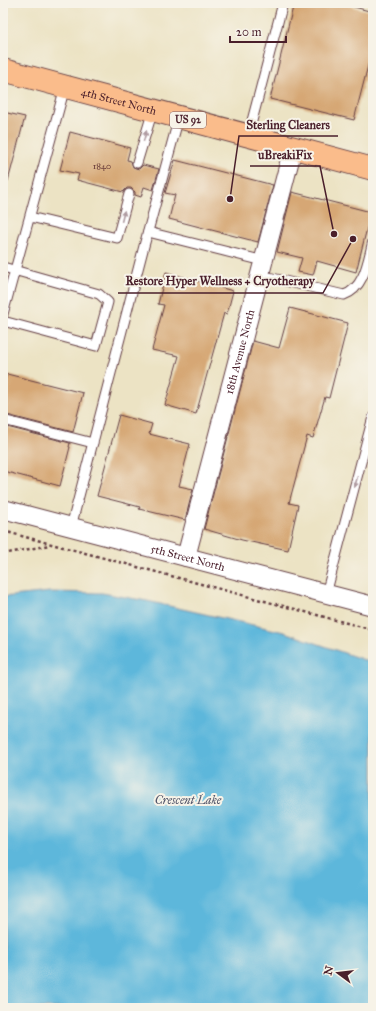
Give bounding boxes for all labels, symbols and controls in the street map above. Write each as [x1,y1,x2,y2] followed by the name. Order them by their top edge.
[230,18,286,44] scale bar
[236,25,262,39] text: 20 m
[80,85,158,117] street label: 4th Street North
[170,112,206,128] road number: US 92
[239,112,338,136] callout: Sterling Cleaners
[246,118,330,133] text: Sterling Cleaners
[142,130,148,142] one-way arrow
[250,142,320,166] callout: uBreakiFix
[257,148,313,162] text: uBreakiFix
[93,160,111,171] house number: 1840
[120,210,126,222] one-way arrow
[118,269,323,293] callout: Restore Hyper Wellness + Cryotherapy
[125,274,316,289] text: Restore Hyper Wellness + Cryotherapy
[222,308,257,396] street label: 18th Avenue North
[353,476,359,488] one-way arrow
[149,541,226,573] street label: 5th Street North
[155,793,222,807] water label: Crescent Lake
[318,953,358,993] north arrow
[321,964,336,977] text: N

